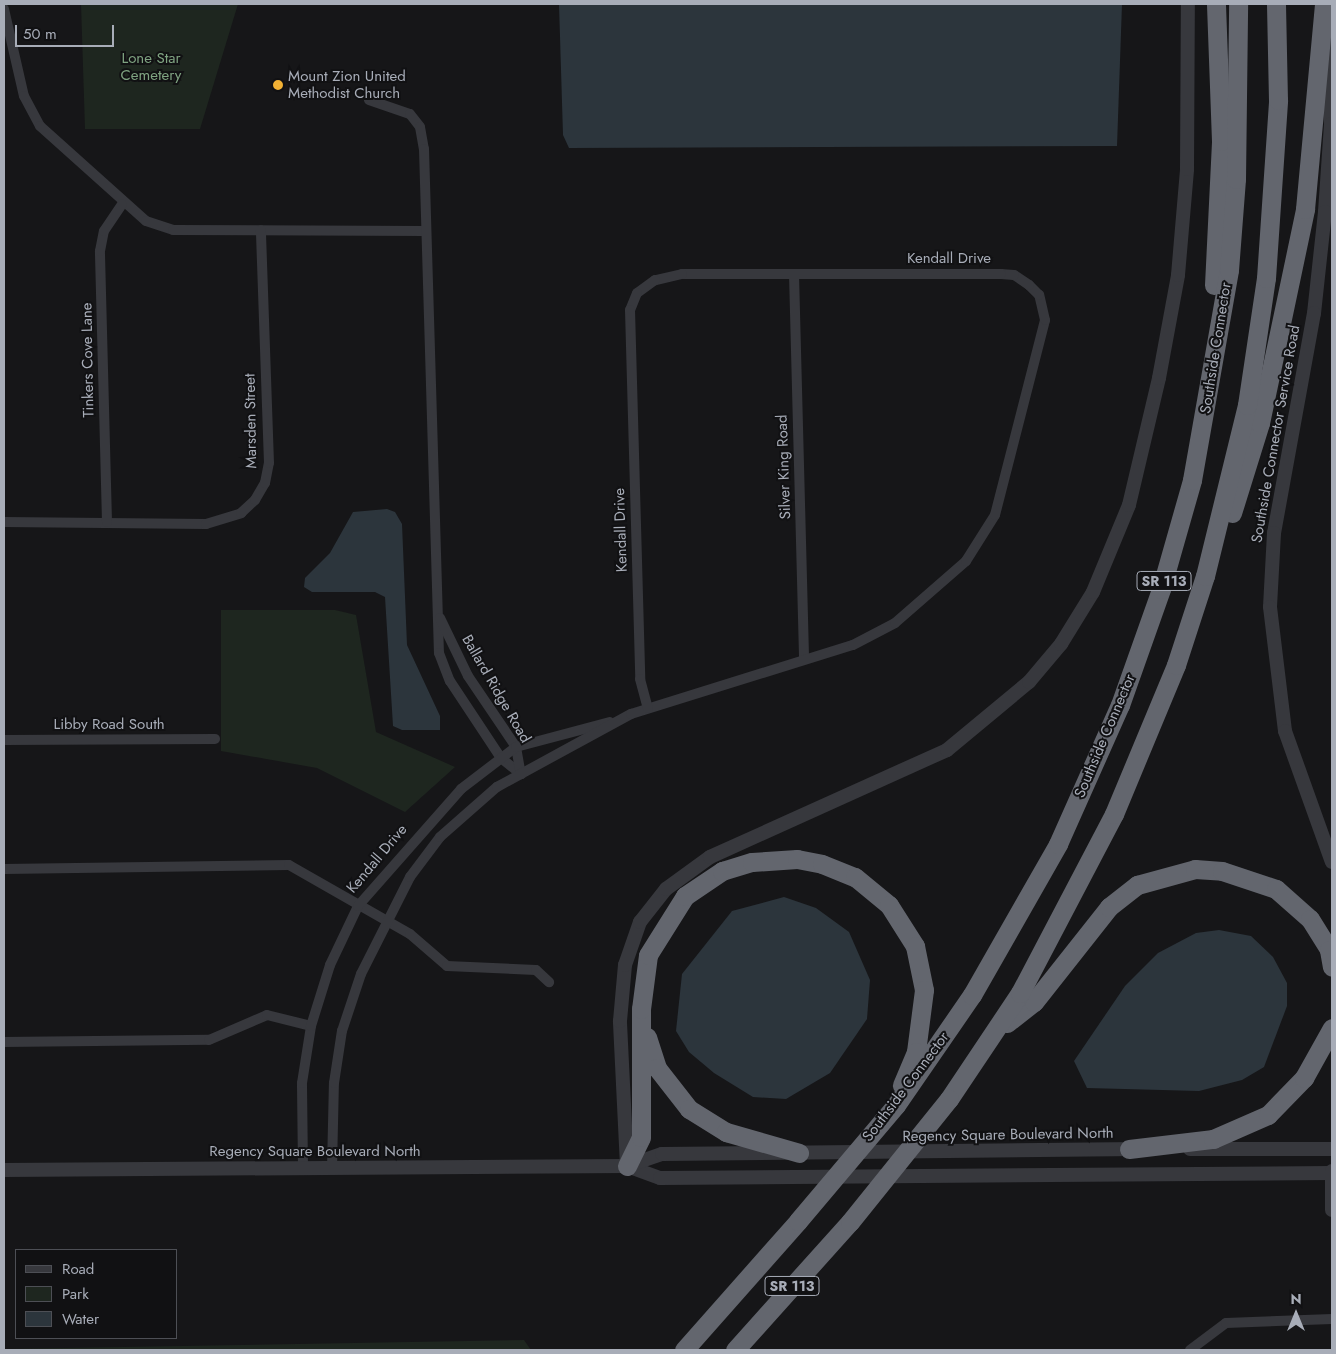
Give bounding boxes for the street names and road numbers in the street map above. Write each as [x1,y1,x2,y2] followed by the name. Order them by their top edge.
[907,250,991,268] street label: Kendall Drive
[1197,281,1235,415] street label: Southside Connector
[78,302,98,418] street label: Tinkers Cove Lane
[1248,324,1304,544] street label: Southside Connector Service Road
[241,373,261,469] street label: Marsden Street
[773,414,795,520] street label: Silver King Road
[611,488,631,572] street label: Kendall Drive
[1136,570,1192,592] road number: SR 113
[458,632,534,746] street label: Ballard Ridge Road
[1071,671,1139,801] street label: Southside Connector
[53,716,165,734] street label: Libby Road South
[343,821,411,897] street label: Kendall Drive
[859,1029,953,1145] street label: Southside Connector
[902,1124,1114,1146] street label: Regency Square Boulevard North
[209,1143,421,1161] street label: Regency Square Boulevard North
[764,1274,820,1298] road number: SR 113

